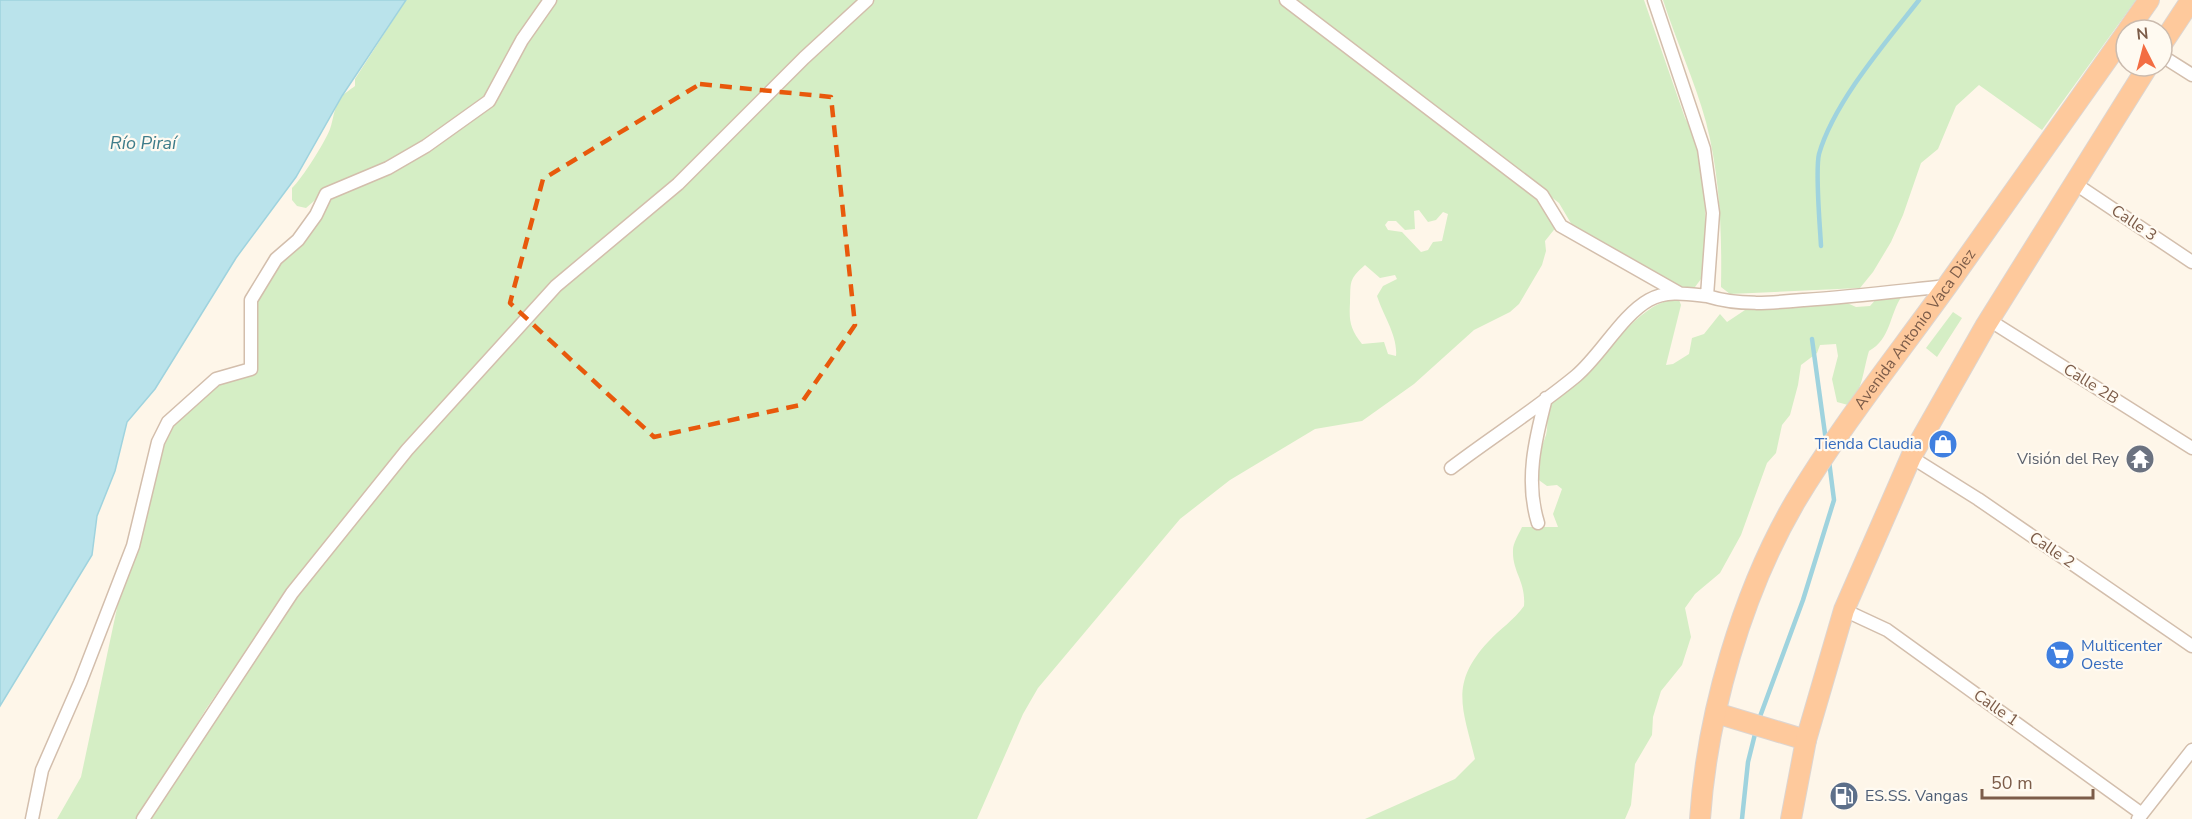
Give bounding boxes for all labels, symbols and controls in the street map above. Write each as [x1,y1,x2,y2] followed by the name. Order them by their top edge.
[2114,18,2174,78] north arrow
[2135,23,2150,46] text: N
[110,131,179,155] water label: Río Piraí
[2107,200,2161,246] street label: Calle 3
[1849,245,1981,414] street label: Avenida Antonio Vaca Diez
[2059,358,2123,410] street label: Calle 2B
[1927,428,1959,460] shop icon: Tienda Claudia
[1815,433,1922,455] place label: Tienda Claudia
[2124,443,2156,475] temple icon: Visión del Rey
[2016,448,2120,470] place label: Visión del Rey
[2025,527,2079,573] street label: Calle 2
[2081,635,2162,675] place label: Multicenter Oeste
[2044,639,2076,671] supermarket icon: Multicenter Oeste
[1969,684,2023,732] street label: Calle 1
[1982,762,2093,800] scale bar
[1991,771,2033,795] text: 50 m
[1828,780,1860,812] fuel station icon: ES.SS. Vangas
[1865,785,1968,807] place label: ES.SS. Vangas

